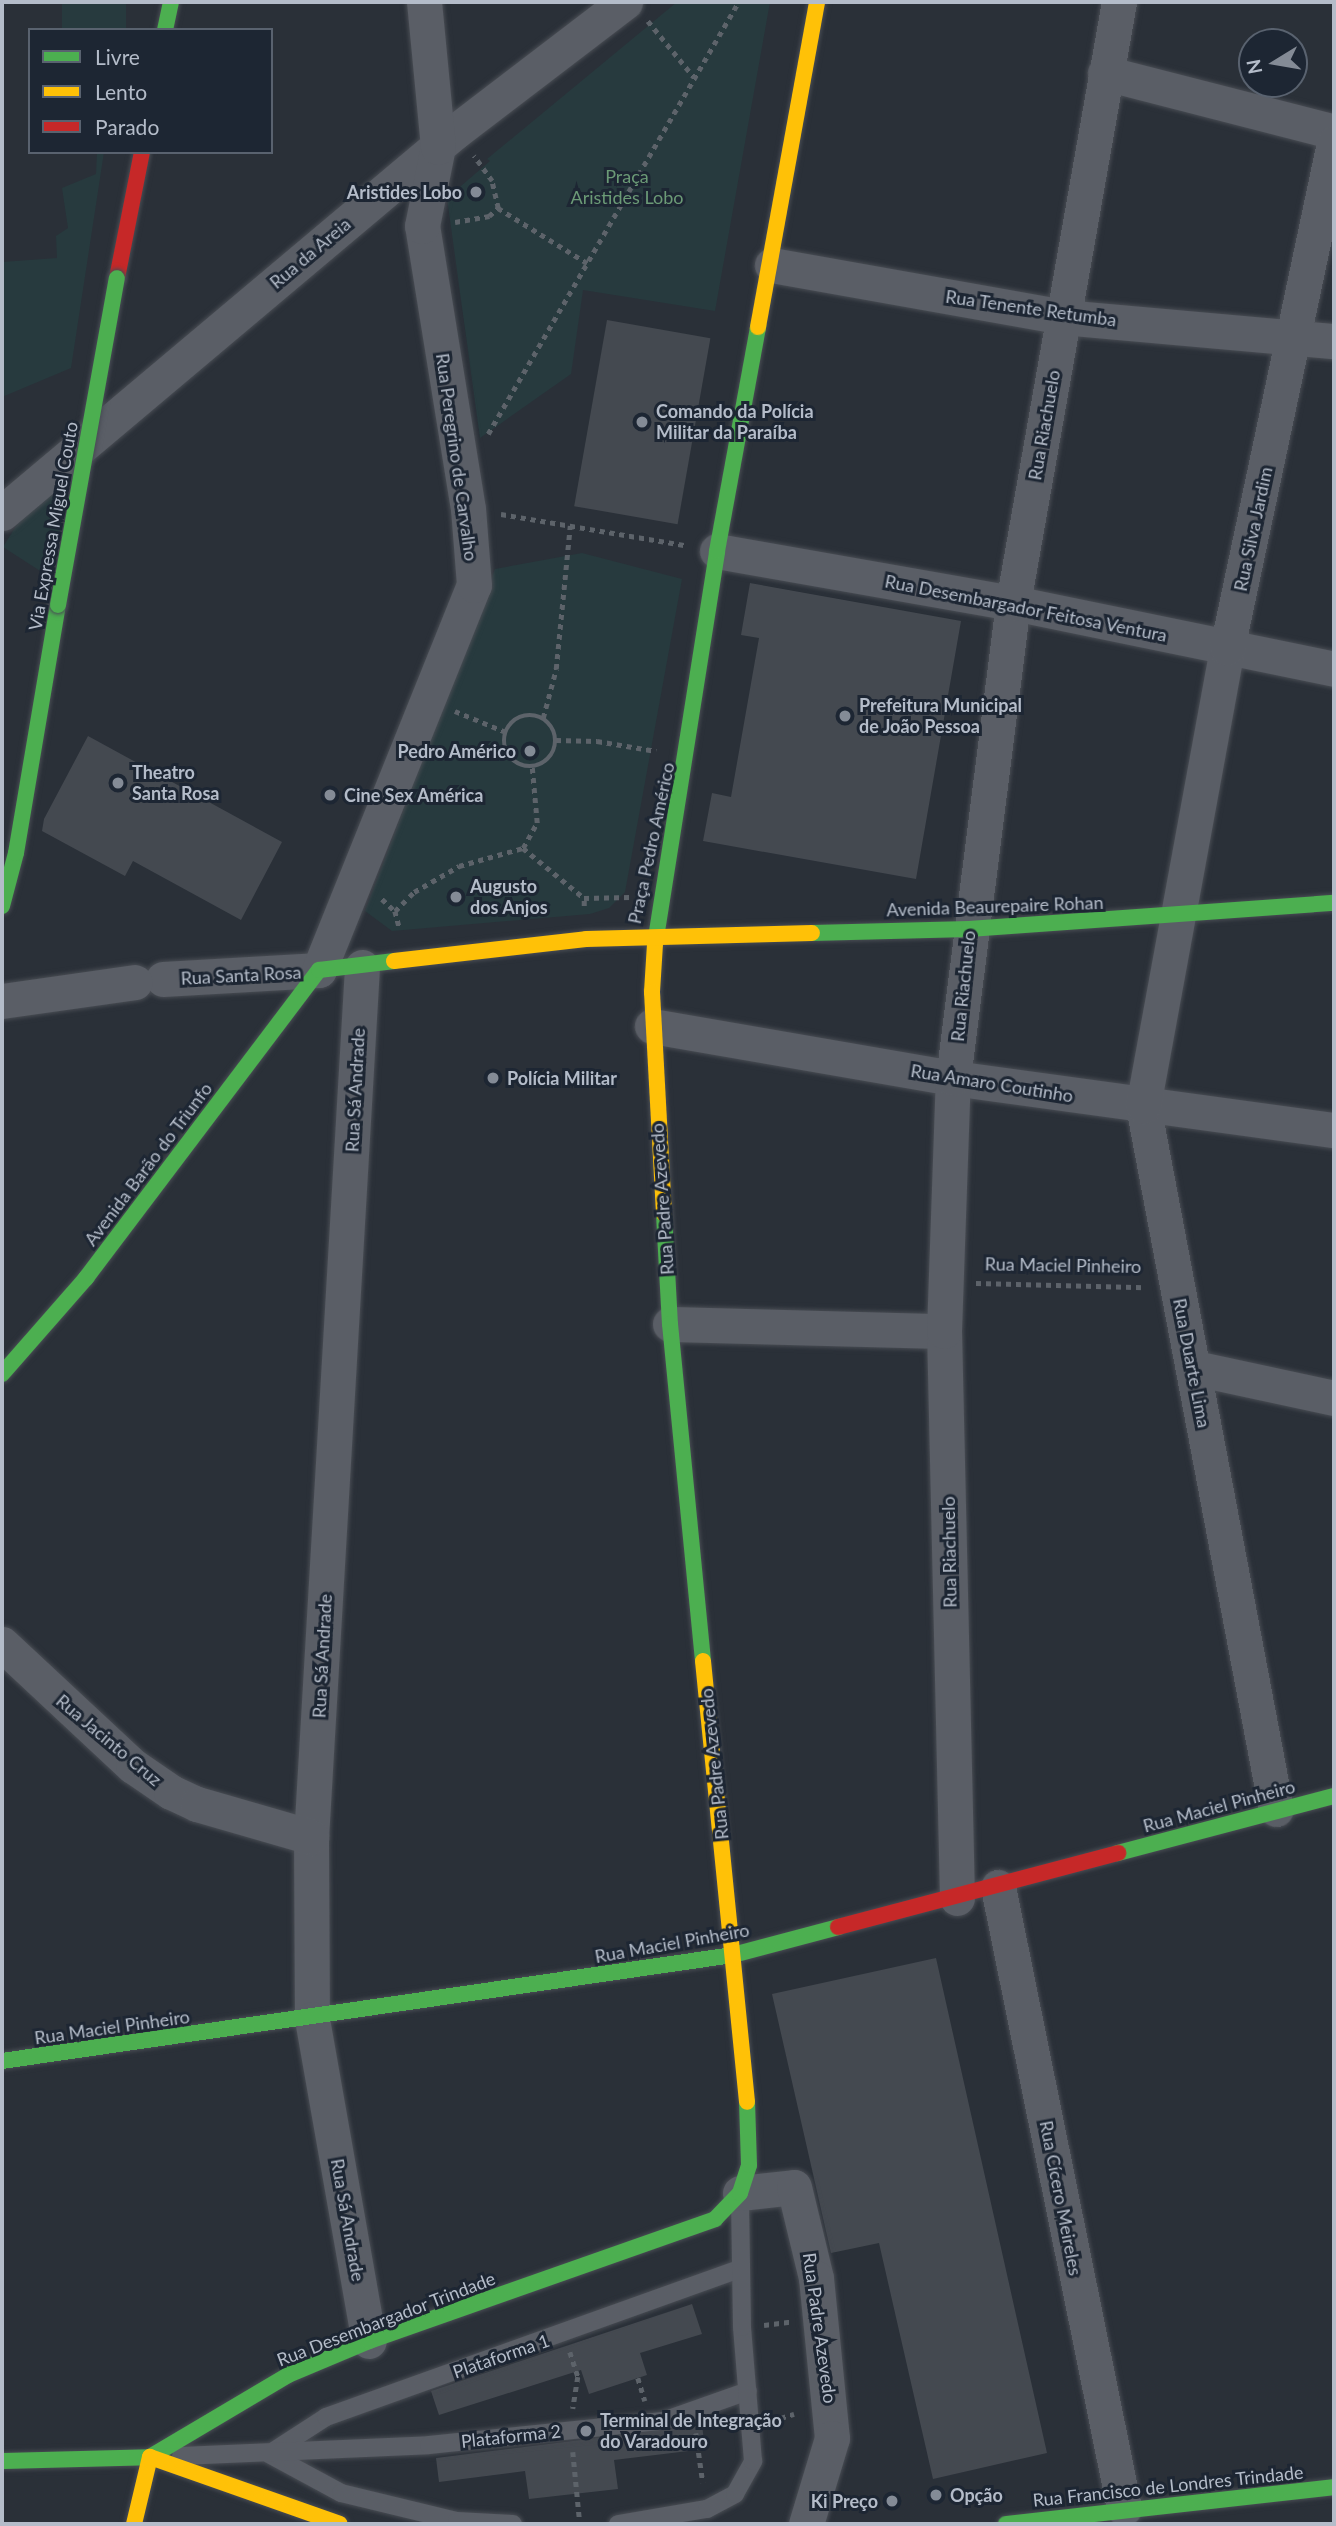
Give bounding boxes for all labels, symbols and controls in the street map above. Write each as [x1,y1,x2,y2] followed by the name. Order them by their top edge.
[28,28,273,154] legend
[1238,28,1308,98] north arrow
[95,44,140,69] text: Livre
[1241,57,1267,76] text: N
[95,79,147,104] text: Lento
[95,114,159,139] text: Parado
[571,166,683,208] park label: Praça Aristides Lobo
[347,181,462,203] place label: Aristides Lobo
[468,184,484,200] marker: Aristides Lobo
[265,213,355,293] street label: Rua da Areia
[944,285,1118,331] street label: Rua Tenente Retumba
[432,352,482,562] street label: Rua Peregrino de Carvalho
[1024,368,1064,482] street label: Rua Riachuelo
[656,401,814,444] place label: Comando da Polícia Militar da Paraíba
[634,414,650,430] marker: Comando da Polícia Militar da Paraíba
[24,420,82,632] street label: Via Expressa Miguel Couto
[1229,465,1277,593] street label: Rua Silva Jardim
[883,570,1169,646] street label: Rua Desembargador Feitosa Ventura
[859,695,1022,738] place label: Prefeitura Municipal de João Pessoa
[837,708,853,724] marker: Prefeitura Municipal de João Pessoa
[397,740,516,762] place label: Pedro Américo
[522,743,538,759] marker: Pedro Américo
[623,760,679,926] street label: Praça Pedro Américo
[132,762,219,804] place label: Theatro Santa Rosa
[110,775,126,791] marker: Theatro Santa Rosa
[344,784,484,806] place label: Cine Sex América
[322,787,338,803] marker: Cine Sex América
[470,876,548,918] place label: Augusto dos Anjos
[448,889,464,905] marker: Augusto dos Anjos
[886,891,1104,921] street label: Avenida Beaurepaire Rohan
[946,929,980,1043] street label: Rua Riachuelo
[180,961,302,989] street label: Rua Santa Rosa
[341,1027,369,1153] street label: Rua Sá Andrade
[909,1059,1075,1107] street label: Rua Amaro Coutinho
[507,1067,617,1089] place label: Polícia Militar
[485,1070,501,1086] marker: Polícia Militar
[79,1078,217,1250] street label: Avenida Barão do Triunfo
[646,1122,678,1276] street label: Rua Padre Azevedo
[985,1253,1141,1277] street label: Rua Maciel Pinheiro
[1169,1296,1215,1430] street label: Rua Duarte Lima
[937,1496,961,1608] street label: Rua Riachuelo
[308,1593,336,1719] street label: Rua Sá Andrade
[695,1687,733,1841] street label: Rua Padre Azevedo
[52,1689,166,1791] street label: Rua Jacinto Cruz
[1141,1775,1297,1837] street label: Rua Maciel Pinheiro
[593,1919,751,1967] street label: Rua Maciel Pinheiro
[33,2005,191,2049] street label: Rua Maciel Pinheiro
[1035,2119,1087,2277] street label: Rua Cícero Meireles
[327,2157,369,2283] street label: Rua Sá Andrade
[799,2251,841,2405] street label: Rua Padre Azevedo
[273,2267,499,2371] street label: Rua Desembargador Trindade
[450,2329,552,2383] street label: Plataforma 1
[600,2410,782,2452] place label: Terminal de Integração do Varadouro
[460,2420,562,2452] street label: Plataforma 2
[578,2423,594,2439] marker: Terminal de Integração do Varadouro
[1031,2461,1305,2511] street label: Rua Francisco de Londres Trindade
[950,2484,1003,2506] place label: Opção
[928,2487,944,2503] marker: Opção
[811,2490,878,2512] place label: Ki Preço
[884,2493,900,2509] marker: Ki Preço

